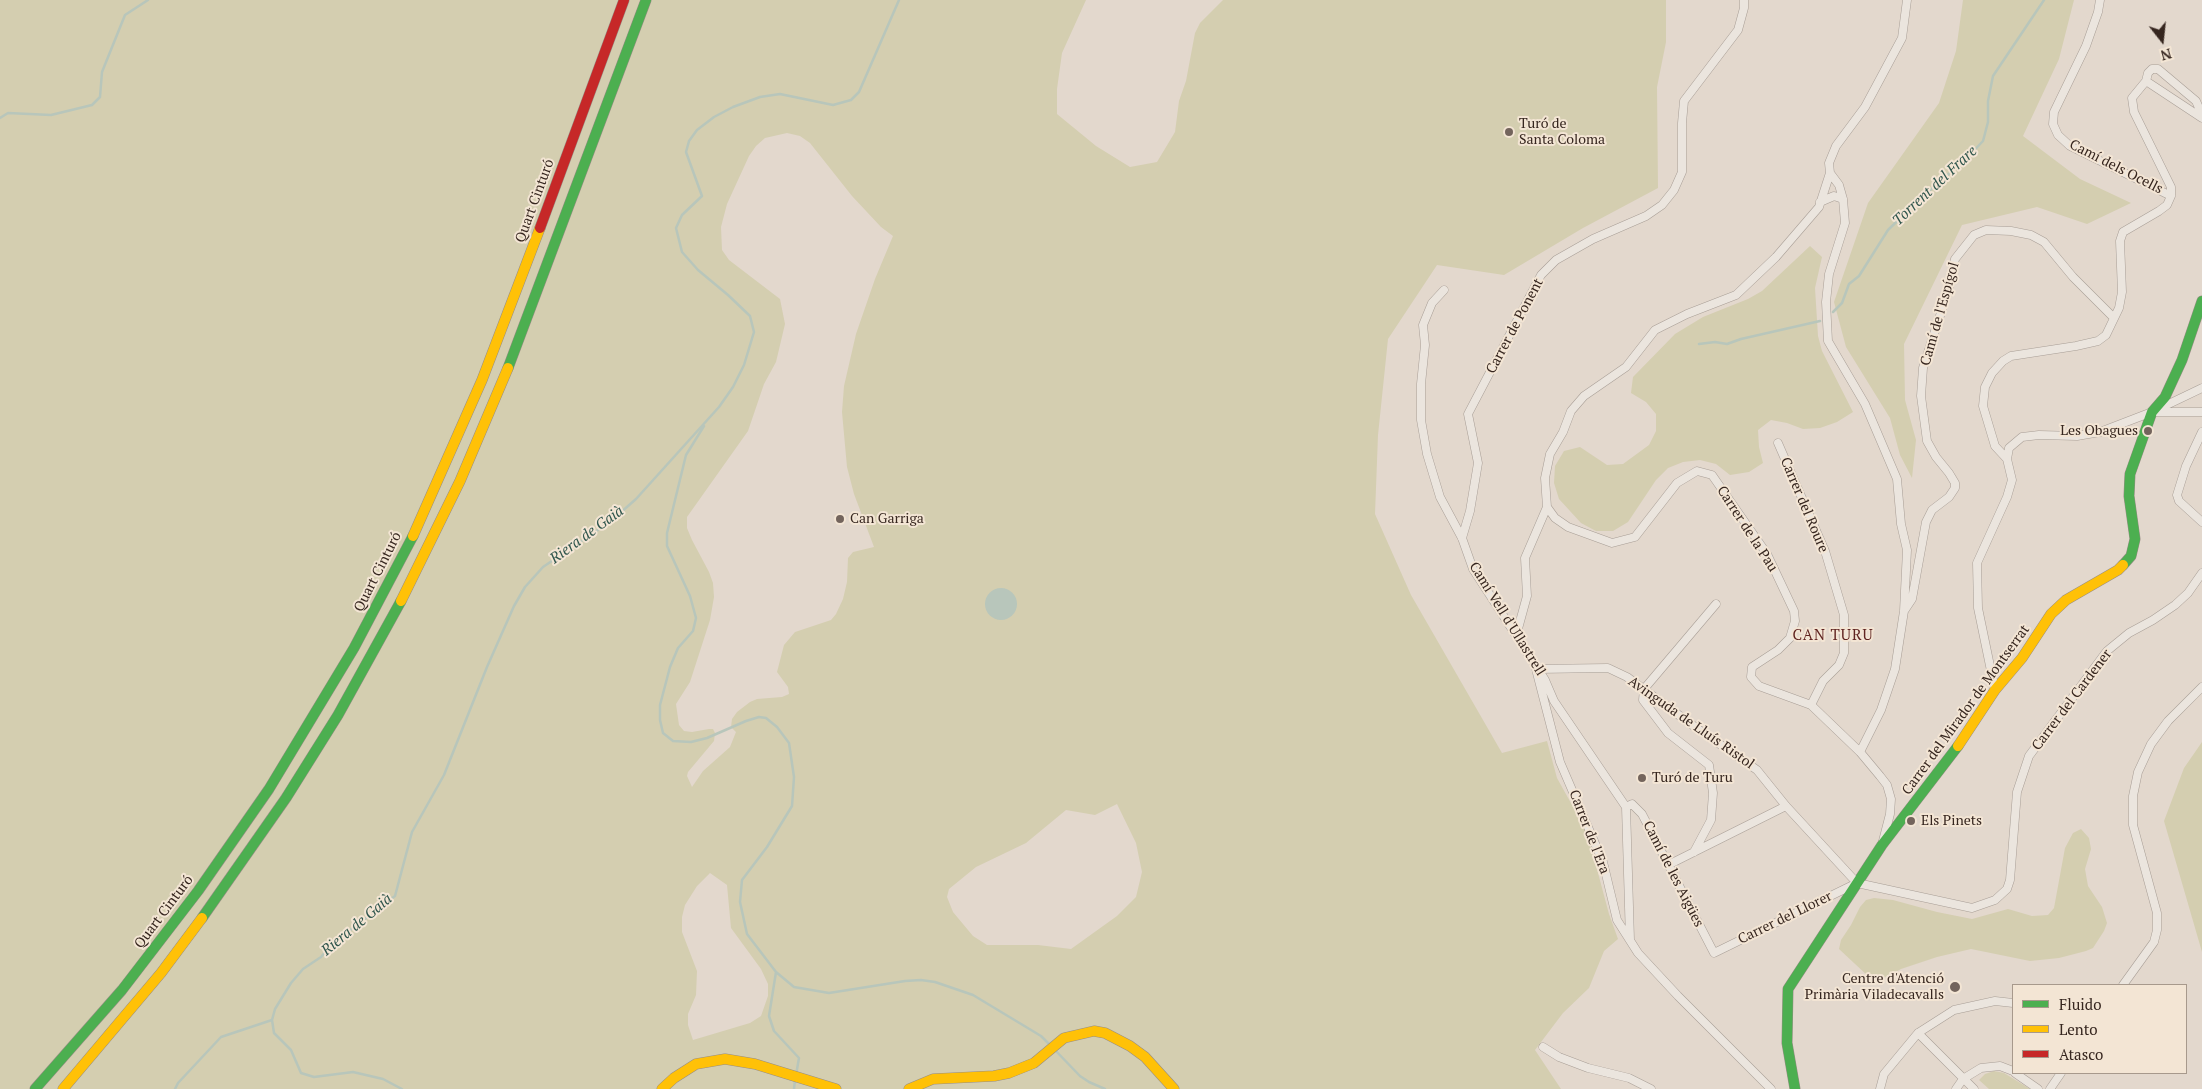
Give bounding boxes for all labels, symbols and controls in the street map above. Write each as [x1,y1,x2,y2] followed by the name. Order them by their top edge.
[2137,15,2187,65] north arrow
[2159,44,2174,65] text: N
[1519,116,1605,148] place label: Turó de Santa Coloma
[1503,126,1515,138] marker: Turó de Santa Coloma
[2067,136,2165,198] street label: Camí dels Ocells
[1889,142,1981,230] water label: Torrent del Frare
[512,157,558,245] street label: Quart Cinturó
[1917,260,1963,368] street label: Camí de l'Espígol
[1483,276,1547,376] street label: Carrer de Ponent
[2060,423,2138,439] place label: Les Obagues
[2142,425,2154,437] marker: Les Obagues
[1776,455,1832,555] street label: Carrer del Roure
[1713,483,1781,575] street label: Carrer de la Pau
[547,502,627,568] water label: Riera de Gaià
[850,511,924,527] place label: Can Garriga
[834,513,846,525] marker: Can Garriga
[351,529,405,615] street label: Quart Cinturó
[1465,559,1549,679] street label: Camí Vell d'Ullastrell
[1899,622,2033,798] street label: Carrer del Mirador de Montserrat
[1791,627,1875,645] district label: CAN TURU
[2029,646,2115,754] street label: Carrer del Cardener
[1625,673,1757,773] street label: Avinguda de Lluís Ristol
[1652,770,1733,786] place label: Turó de Turu
[1636,772,1648,784] marker: Turó de Turu
[1565,788,1613,876] street label: Carrer de l'Era
[1921,813,1982,829] place label: Els Pinets
[1905,815,1917,827] marker: Els Pinets
[1639,818,1707,930] street label: Camí de les Aigües
[131,872,197,952] street label: Quart Cinturó
[1735,888,1835,948] street label: Carrer del Llorer
[318,890,396,960] water label: Riera de Gaià
[1805,971,1944,1004] place label: Centre d'Atenció Primària Viladecavalls
[1948,980,1962,994] marker: Centre d'Atenció Primària Viladecavalls
[2012,984,2187,1074] legend
[2059,994,2101,1014] text: Fluido
[2059,1019,2098,1039] text: Lento
[2059,1044,2103,1064] text: Atasco

